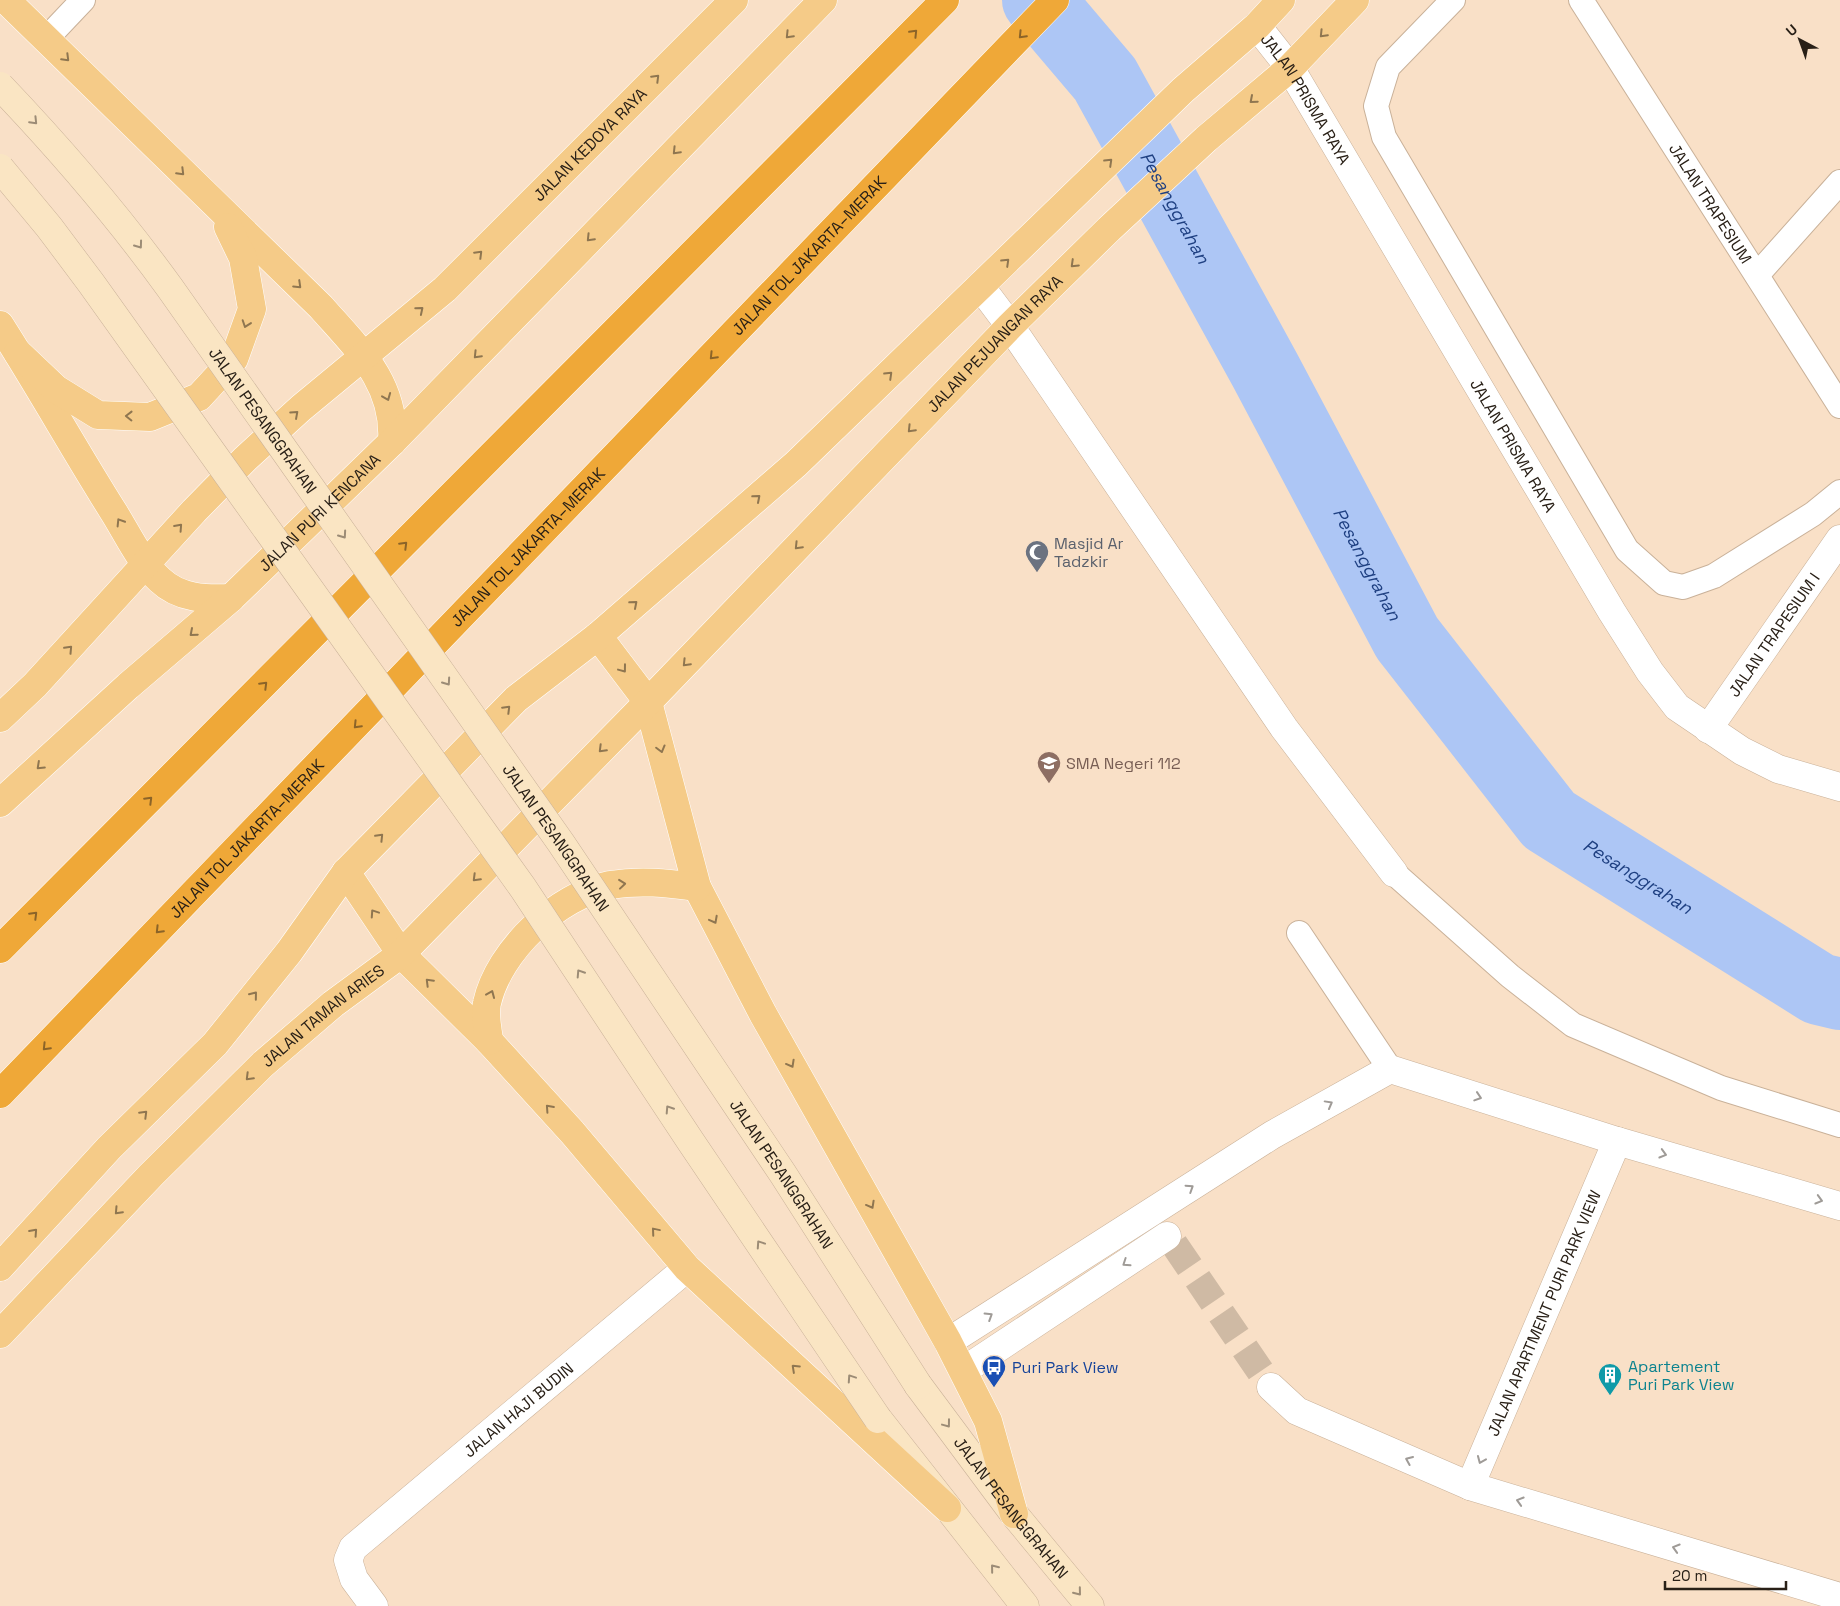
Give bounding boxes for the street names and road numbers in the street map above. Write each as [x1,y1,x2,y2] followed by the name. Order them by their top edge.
[1256,29,1355,168] street label: JALAN PRISMA RAYA
[528,83,651,206] street label: JALAN KEDOYA RAYA
[1664,139,1757,267] street label: JALAN TRAPESIUM
[727,171,891,340] street label: JALAN TOL JAKARTA–MERAK
[922,270,1067,417] street label: JALAN PEJUANGAN RAYA
[204,343,322,498] street label: JALAN PESANGGRAHAN
[1466,375,1561,516] street label: JALAN PRISMA RAYA
[254,449,385,576] street label: JALAN PURI KENCANA
[446,462,610,631] street label: JALAN TOL JAKARTA–MERAK
[1723,568,1824,701] street label: JALAN TRAPESIUM I
[165,754,328,923] street label: JALAN TOL JAKARTA–MERAK
[498,760,614,915] street label: JALAN PESANGGRAHAN
[257,959,388,1071] street label: JALAN TAMAN ARIES
[725,1095,838,1253] street label: JALAN PESANGGRAHAN
[1482,1187,1605,1439] street label: JALAN APARTMENT PURI PARK VIEW
[459,1357,577,1462] street label: JALAN HAJI BUDIN
[949,1432,1073,1583] street label: JALAN PESANGGRAHAN

